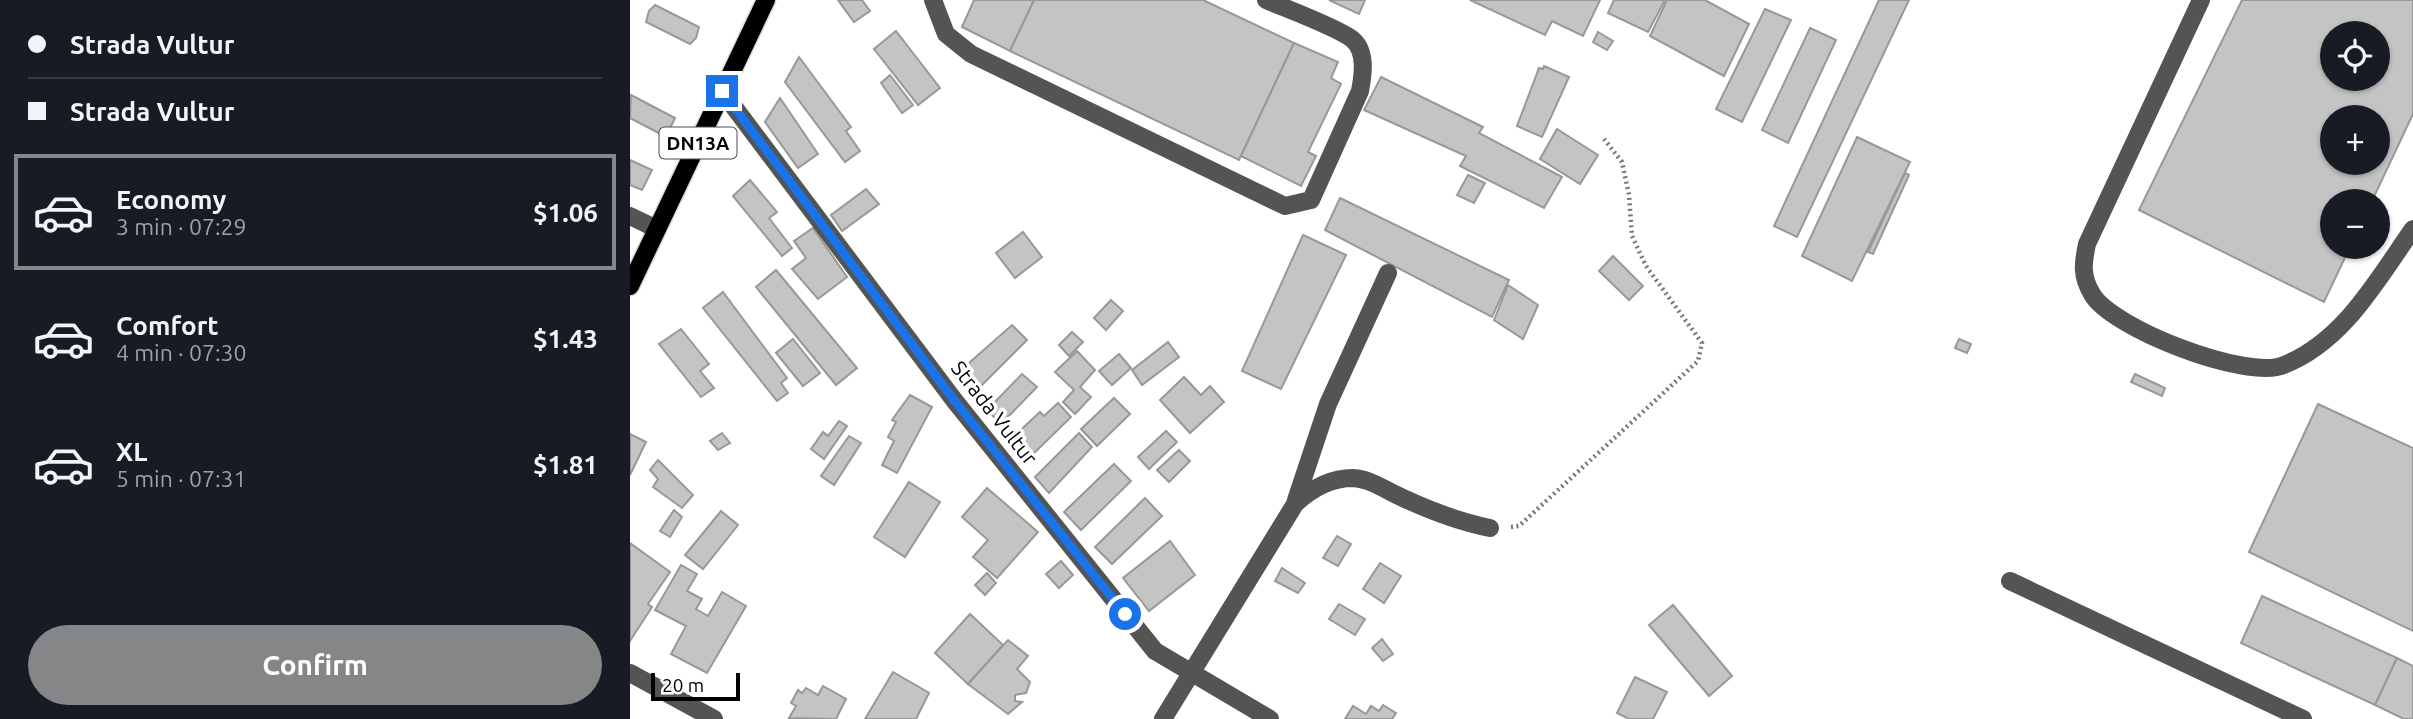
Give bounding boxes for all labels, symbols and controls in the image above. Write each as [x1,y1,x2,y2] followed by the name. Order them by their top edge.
[2320,21,2390,259] map controls
[2320,21,2390,91] button: locate
[70,30,234,59] text: Strada Vultur
[706,75,738,107] route end
[70,97,234,126] text: Strada Vultur
[2320,105,2390,175] button: +
[659,127,736,158] road number: DN13A
[32,181,95,244] icon: car
[116,185,226,214] text: Economy
[2320,189,2390,259] button: −
[533,198,598,227] text: $1.06
[116,214,247,239] text: 3 min · 07:29
[32,307,95,370] icon: car
[116,311,219,340] text: Comfort
[533,324,598,353] text: $1.43
[116,340,247,365] text: 4 min · 07:30
[947,356,1043,469] street label: Strada Vultur
[32,433,95,496] icon: car
[116,437,147,466] text: XL
[533,450,598,479] text: $1.81
[116,466,247,491] text: 5 min · 07:31
[1109,598,1141,630] route start
[28,625,602,705] button: Confirm
[651,670,740,702] scale bar
[662,674,704,696] text: 20 m

